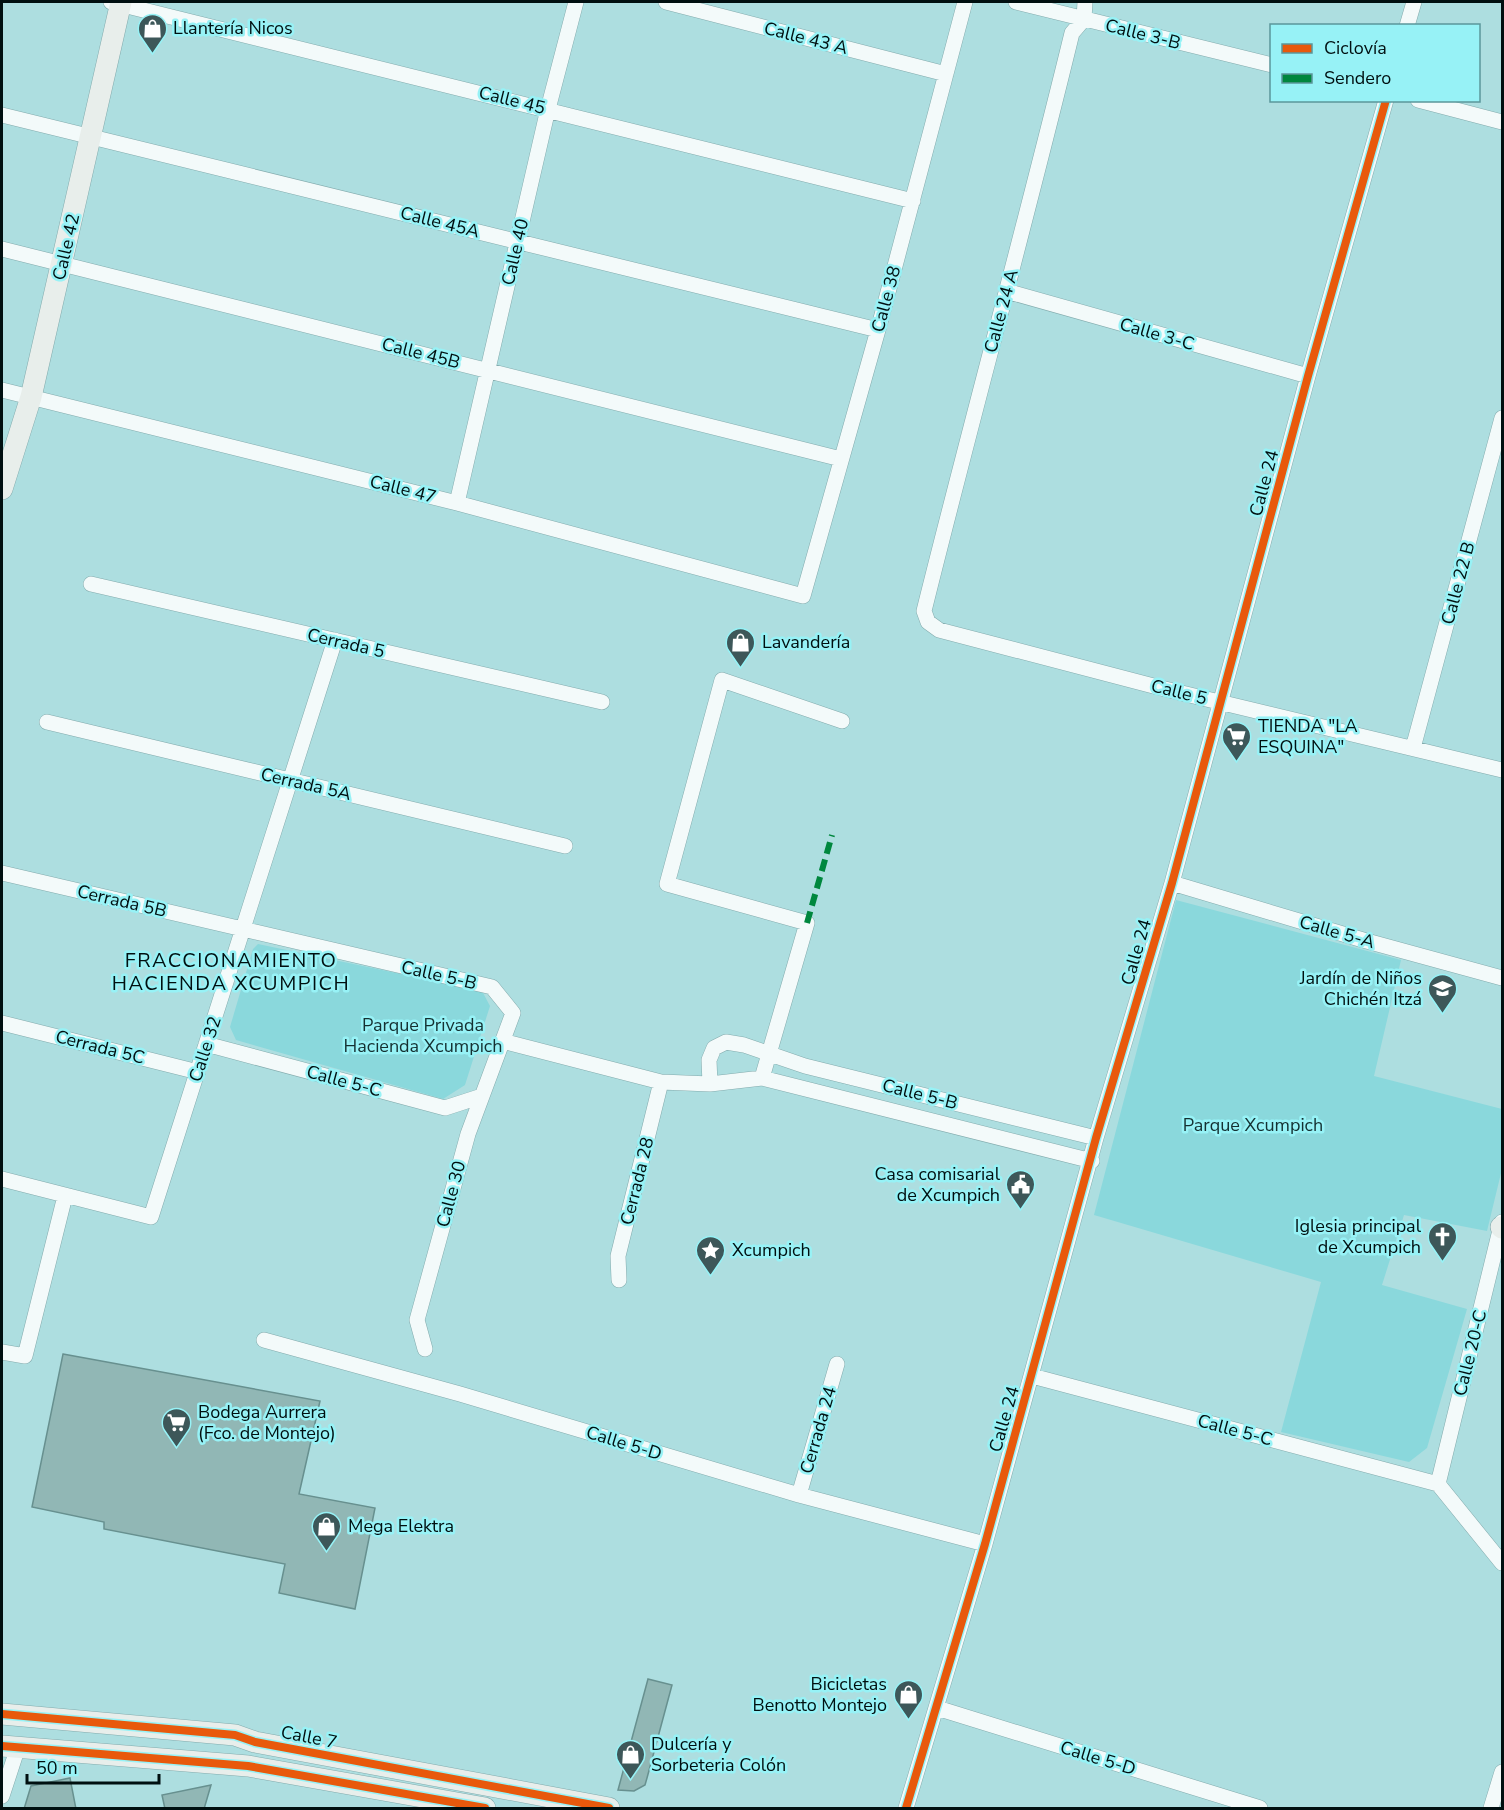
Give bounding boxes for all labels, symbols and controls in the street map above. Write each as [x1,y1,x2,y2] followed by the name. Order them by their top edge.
[136,12,168,54] shop icon: Llantería Nicos
[1103,13,1183,55] street label: Calle 3-B
[173,16,293,40] place label: Llantería Nicos
[762,16,850,60] street label: Calle 43 A
[1270,24,1480,102] legend
[1324,36,1387,60] text: Ciclovía
[1324,66,1391,90] text: Sendero
[476,80,548,120] street label: Calle 45
[398,201,482,243] street label: Calle 45A
[47,211,85,283] street label: Calle 42
[496,216,534,288] street label: Calle 40
[866,263,906,335] street label: Calle 38
[978,267,1024,355] street label: Calle 24 A
[1117,312,1197,356] street label: Calle 3-C
[379,332,463,374] street label: Calle 45B
[1244,447,1284,519] street label: Calle 24
[367,469,439,509] street label: Calle 47
[1435,539,1481,627] street label: Calle 22 B
[305,622,387,664] street label: Cerrada 5
[725,626,757,668] shop icon: Lavandería
[762,630,850,654] place label: Lavandería
[1148,673,1210,711] street label: Calle 5
[1258,714,1358,759] place label: TIENDA "LA ESQUINA"
[1221,720,1253,762] supermarket icon: TIENDA "LA ESQUINA"
[258,762,354,806] street label: Cerrada 5A
[75,879,169,923] street label: Cerrada 5B
[1297,910,1377,954] street label: Calle 5-A
[1115,916,1157,988] street label: Calle 24
[112,947,350,997] district label: FRACCIONAMIENTO HACIENDA XCUMPICH
[399,955,479,995] street label: Calle 5-B
[1299,966,1422,1011] place label: Jardín de Niños Chichén Itzá
[1427,972,1459,1014] school or university icon: Jardín de Niños Chichén Itzá
[183,1013,227,1085] street label: Calle 32
[344,1013,502,1058] park label: Parque Privada Hacienda Xcumpich
[53,1024,147,1070] street label: Cerrada 5C
[304,1059,384,1103] street label: Calle 5-C
[880,1073,960,1115] street label: Calle 5-B
[1183,1113,1323,1137] park label: Parque Xcumpich
[615,1135,659,1227] street label: Cerrada 28
[431,1158,471,1230] street label: Calle 30
[874,1162,1001,1207] place label: Casa comisarial de Xcumpich
[1005,1168,1037,1210] public building icon: Casa comisarial de Xcumpich
[1295,1214,1422,1259] place label: Iglesia principal de Xcumpich
[1426,1220,1458,1262] church icon: Iglesia principal de Xcumpich
[695,1234,727,1276] place icon: Xcumpich
[732,1238,811,1262] place label: Xcumpich
[1448,1308,1492,1398] street label: Calle 20-C
[794,1383,842,1476] street label: Cerrada 24
[983,1383,1025,1455] street label: Calle 24
[198,1400,336,1445] place label: Bodega Aurrera (Fco. de Montejo)
[161,1406,193,1448] supermarket icon: Bodega Aurrera (Fco. de Montejo)
[1195,1408,1275,1452] street label: Calle 5-C
[583,1420,665,1466] street label: Calle 5-D
[311,1510,343,1552] shop icon: Mega Elektra
[348,1514,454,1538] place label: Mega Elektra
[753,1672,887,1717] place label: Bicicletas Benotto Montejo
[892,1678,924,1720] shop icon: Bicicletas Benotto Montejo
[279,1720,339,1754] street label: Calle 7
[651,1732,786,1777] place label: Dulcería y Sorbeteria Colón
[1057,1735,1139,1781] street label: Calle 5-D
[614,1738,646,1780] shop icon: Dulcería y Sorbeteria Colón
[27,1747,159,1785] scale bar
[36,1756,78,1780] text: 50 m

